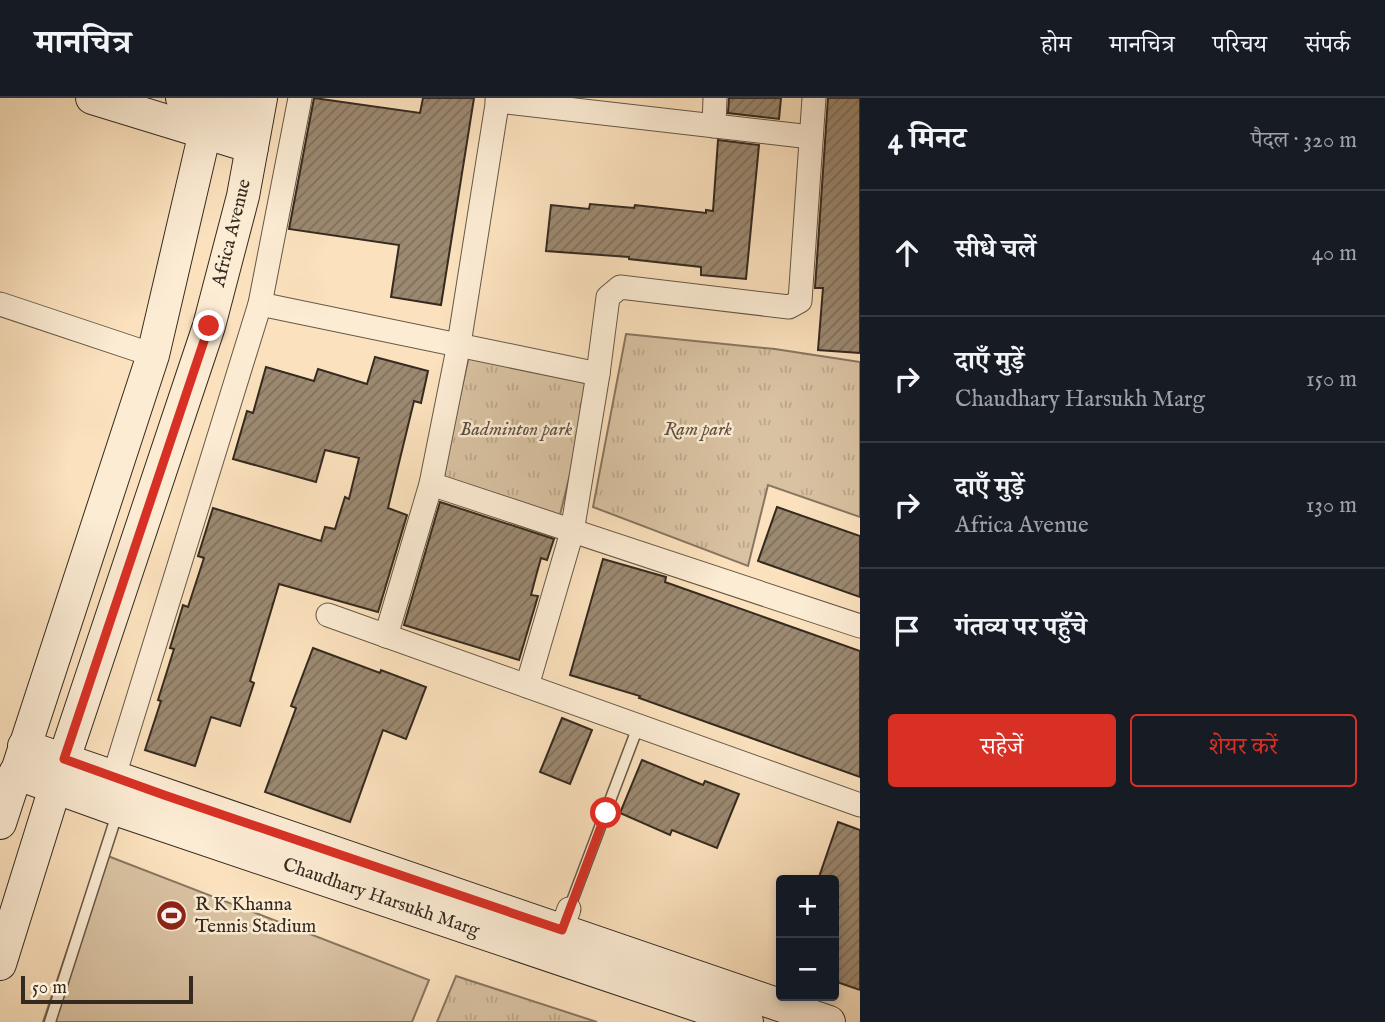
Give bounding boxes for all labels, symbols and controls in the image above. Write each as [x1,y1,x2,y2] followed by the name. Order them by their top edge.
[35,23,131,65] text: मानचित्र
[1041,30,1071,61] text: होम
[1109,30,1175,61] text: मानचित्र
[1213,30,1267,61] text: परिचय
[1305,30,1350,61] text: संपर्क
[888,121,966,159] text: 4 मिनट
[1251,126,1357,155] text: पैदल · 320 m
[207,176,257,290] street label: Africa Avenue
[955,233,1036,266] text: सीधे चलें
[888,234,926,272] icon: ahead
[1312,239,1357,268] text: 40 m
[193,310,224,341] route end
[955,345,1024,378] text: दाएँ मुड़ें
[888,360,926,398] icon: right
[1306,365,1357,394] text: 150 m
[955,385,1205,414] text: Chaudhary Harsukh Marg
[460,418,573,442] park label: Badminton park
[664,418,732,442] park label: Ram park
[955,471,1024,504] text: दाएँ मुड़ें
[888,486,926,524] icon: right
[1306,491,1357,520] text: 130 m
[955,511,1089,540] text: Africa Avenue
[955,611,1087,644] text: गंतव्य पर पहुँचे
[888,612,926,650] icon: arrive
[888,714,1116,787] button: सहेजें
[1130,714,1357,787] button: शेयर करें
[590,797,621,828] route start
[279,853,483,943] street label: Chaudhary Harsukh Marg
[776,875,839,1001] map controls
[776,875,839,938] button: +
[195,893,316,939] place label: R K Khanna Tennis Stadium
[155,899,189,933] sports icon: R K Khanna Tennis Stadium
[776,938,839,1001] button: −
[21,973,192,1005] scale bar
[32,976,67,1000] text: 50 m

